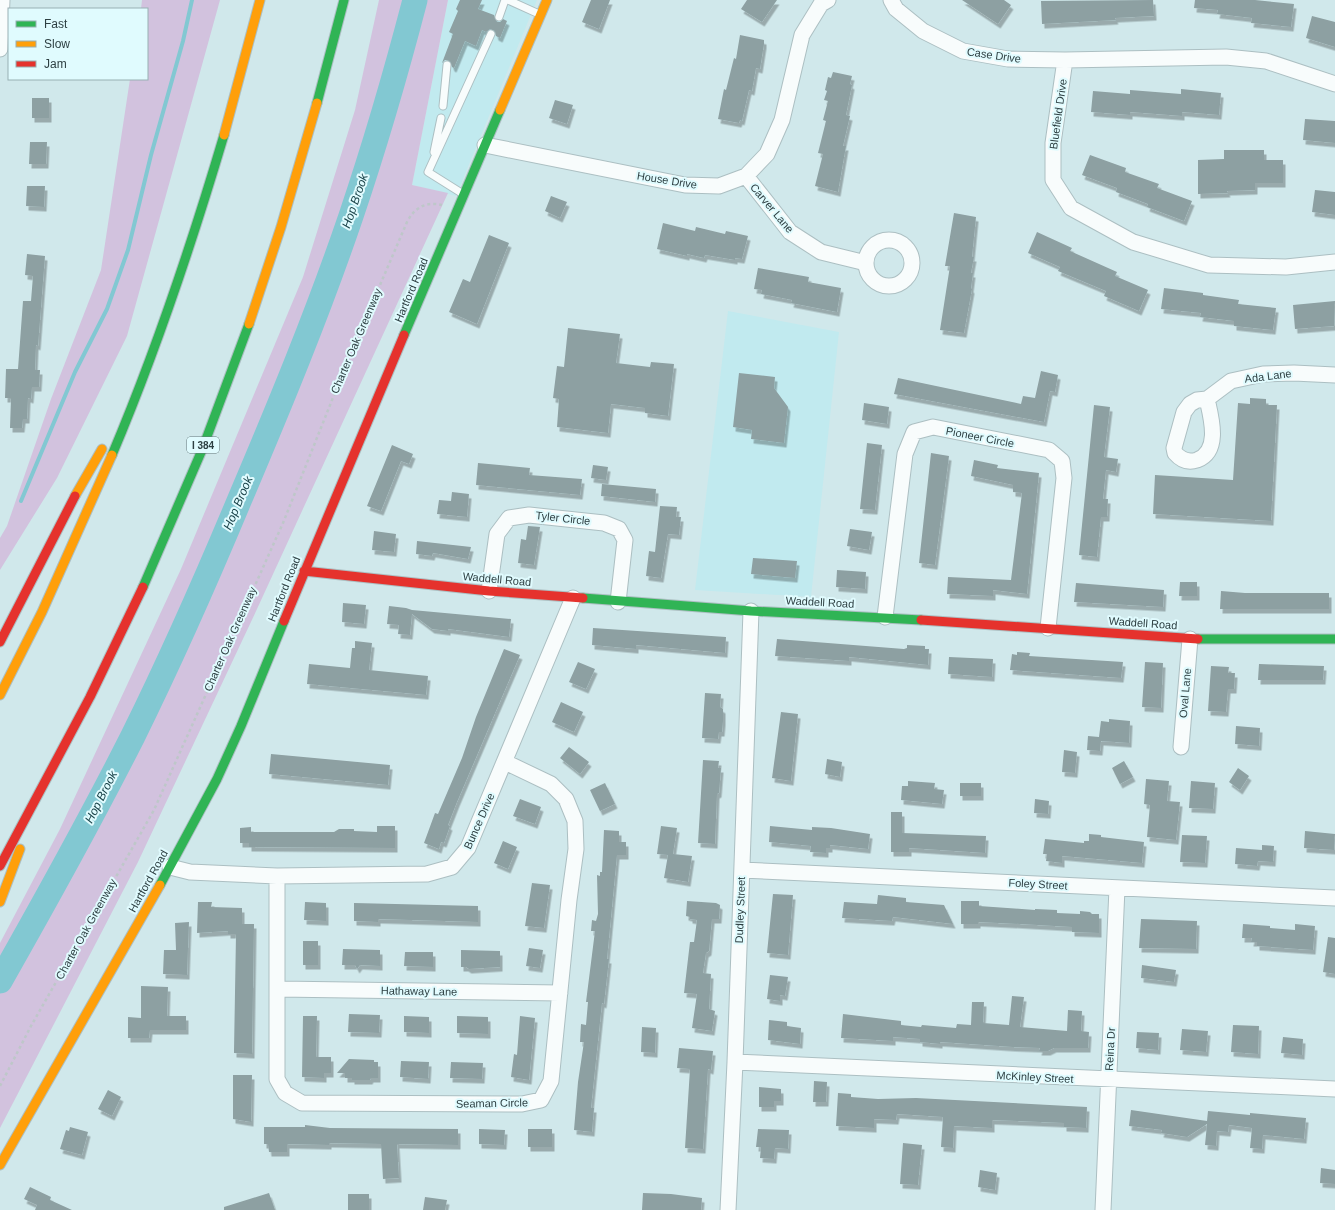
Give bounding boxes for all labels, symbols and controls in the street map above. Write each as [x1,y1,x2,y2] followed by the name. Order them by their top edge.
[8,8,148,80] legend
[44,17,68,31] text: Fast
[44,37,70,51] text: Slow
[966,45,1022,65] street label: Case Drive
[44,57,67,71] text: Jam
[1047,78,1069,150] street label: Bluefield Drive
[636,169,698,191] street label: House Drive
[339,171,371,230] water label: Hop Brook
[748,181,796,235] street label: Carver Lane
[392,256,430,324] street label: Hartford Road
[328,286,384,395] street label: Charter Oak Greenway
[1244,367,1292,385] street label: Ada Lane
[945,425,1015,449] street label: Pioneer Circle
[187,437,219,453] road number: I 384
[220,473,256,532] water label: Hop Brook
[535,509,591,527] street label: Tyler Circle
[265,555,303,623] street label: Hartford Road
[462,570,532,588] street label: Waddell Road
[202,584,259,693] street label: Charter Oak Greenway
[785,594,855,610] street label: Waddell Road
[1108,615,1178,631] street label: Waddell Road
[1177,667,1193,719] street label: Oval Lane
[82,768,121,825] water label: Hop Brook
[461,791,497,851] street label: Bunce Drive
[126,848,170,914] street label: Hartford Road
[53,876,119,981] street label: Charter Oak Greenway
[733,876,747,944] street label: Dudley Street
[1008,876,1068,892] street label: Foley Street
[381,984,457,998] street label: Hathaway Lane
[1103,1027,1117,1071] street label: Reina Dr
[996,1069,1074,1085] street label: McKinley Street
[456,1096,528,1110] street label: Seaman Circle

